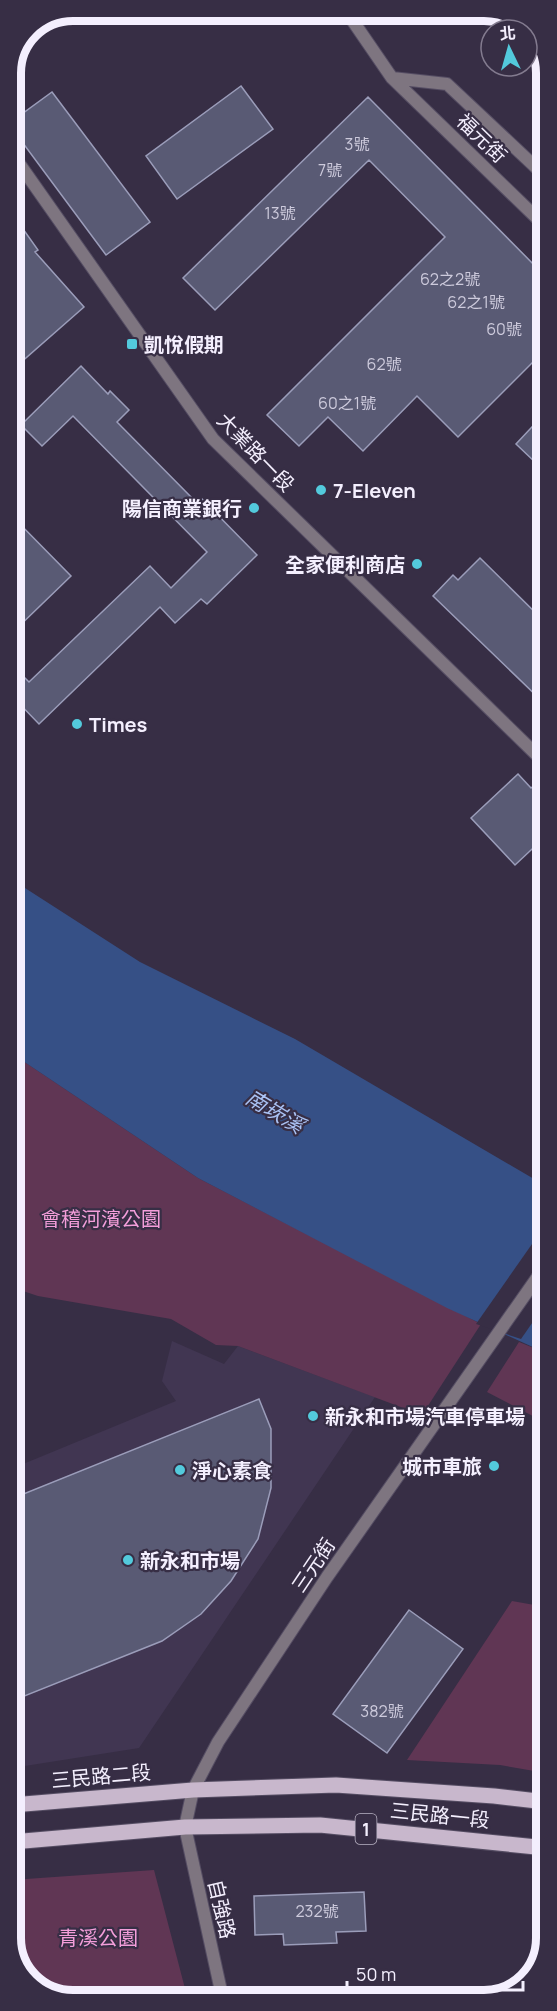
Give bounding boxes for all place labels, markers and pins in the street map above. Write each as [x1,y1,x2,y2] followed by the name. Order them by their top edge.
[144,331,224,358] place label: 凱悅假期
[125,337,139,351] marker: 凱悅假期
[333,477,416,504] place label: 7-Eleven
[314,483,328,497] marker: 7-Eleven
[122,495,242,522] place label: 陽信商業銀行
[247,501,261,515] marker: 陽信商業銀行
[285,551,405,578] place label: 全家便利商店
[410,557,424,571] marker: 全家便利商店
[89,711,148,738] place label: Times
[70,717,84,731] marker: Times
[325,1403,525,1430] place label: 新永和市場汽車停車場
[306,1409,320,1423] marker: 新永和市場汽車停車場
[402,1453,482,1480] place label: 城市車旅
[192,1457,272,1484] place label: 淨心素食
[487,1459,501,1473] marker: 城市車旅
[173,1463,187,1477] marker: 淨心素食
[140,1547,240,1574] place label: 新永和市場
[121,1553,135,1567] marker: 新永和市場

